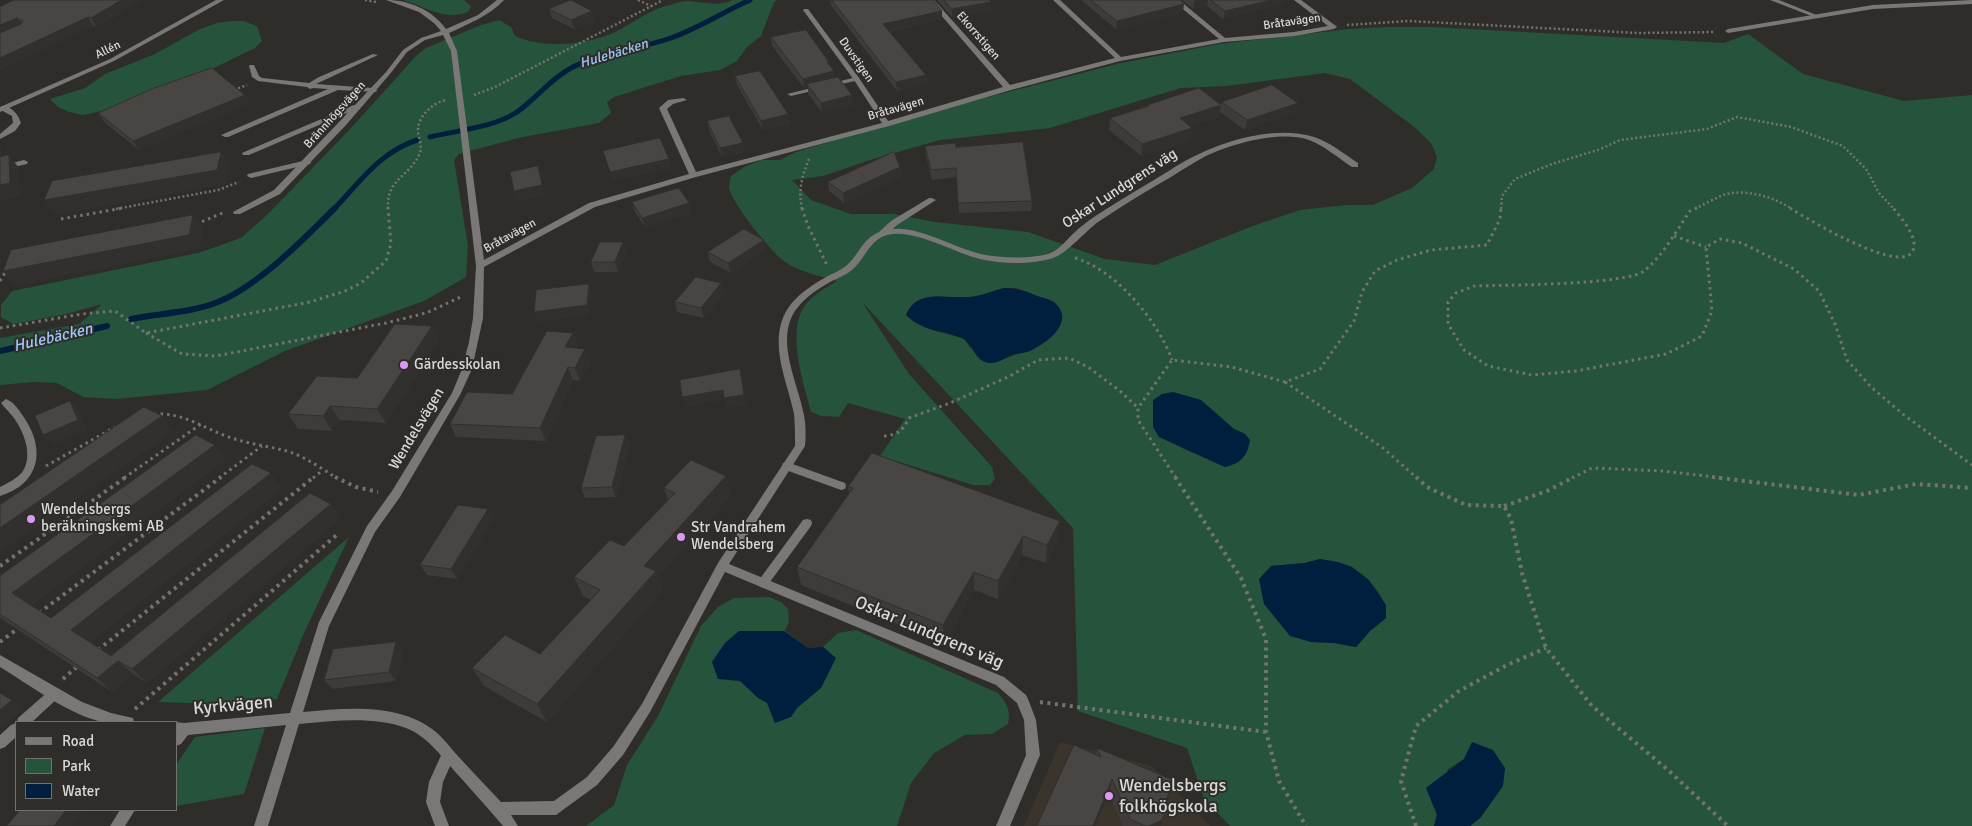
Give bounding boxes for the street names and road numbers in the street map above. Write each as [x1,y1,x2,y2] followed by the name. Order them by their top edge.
[953,9,1003,63] street label: Ekorrstigen
[1262,11,1322,33] street label: Bråtavägen
[835,35,877,85] street label: Duvstigen
[93,38,123,62] street label: Allén
[301,78,369,152] street label: Brännhögsvägen
[866,94,926,124] street label: Bråtavägen
[1059,145,1181,233] street label: Oskar Lundgrens väg
[481,216,539,256] street label: Bråtavägen
[386,385,448,473] street label: Wendelsvägen
[851,592,1007,674] street label: Oskar Lundgrens väg
[192,692,274,720] street label: Kyrkvägen

